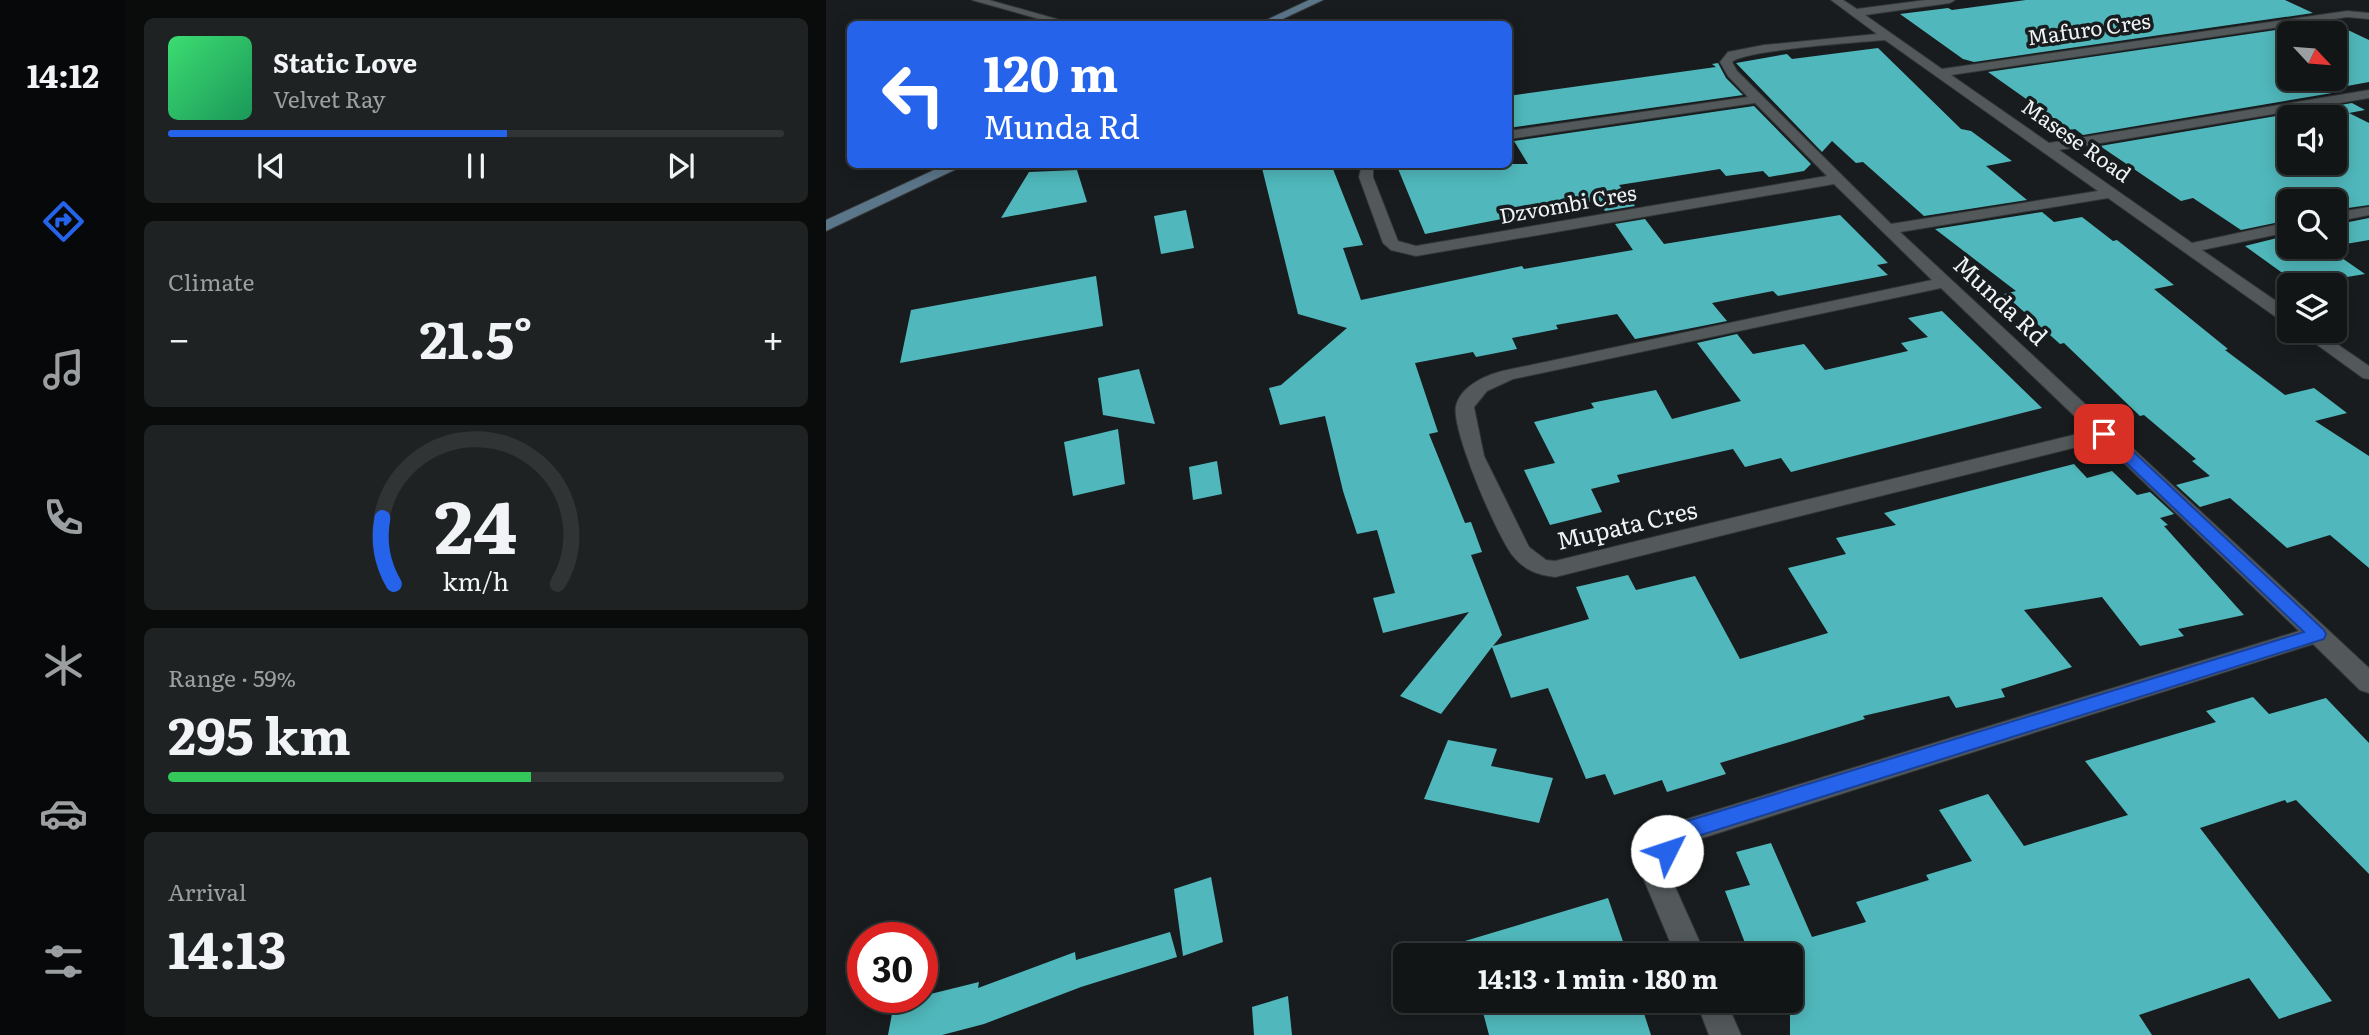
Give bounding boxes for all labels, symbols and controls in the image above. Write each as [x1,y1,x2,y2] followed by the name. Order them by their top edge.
[2025,4,2152,52] street label: Mafuro Cres
[2277,21,2347,91] north arrow
[2277,21,2347,343] map controls
[983,34,1118,107] text: 120 m
[273,42,417,81] text: Static Love
[868,49,959,140] icon: left
[27,50,99,98] text: 14:12
[273,81,385,115] text: Velvet Ray
[2016,90,2139,188] street label: Masese Road
[983,101,1140,149] text: Munda Rd
[2277,105,2347,175] button: sound
[252,147,290,185] icon: previous
[457,147,495,185] icon: pause
[662,147,700,185] icon: next
[1497,175,1638,230] street label: Dzvombi Cres
[2277,189,2347,259] button: search
[39,197,88,246] icon: directions
[1947,246,2057,352] street label: Munda Rd
[168,264,254,298] text: Climate
[2277,273,2347,343] button: layers
[419,298,533,375] text: 21.5°
[168,308,190,365] text: −
[762,308,784,365] text: +
[39,345,88,394] icon: music
[2074,404,2134,464] pin
[2085,415,2123,453] icon: arrive
[435,468,518,576] text: 24
[1553,490,1700,557] street label: Mupata Cres
[39,493,88,542] icon: phone
[443,561,509,598] text: km/h
[39,641,88,690] icon: climate
[168,660,296,694] text: Range · 59%
[168,694,351,771] text: 295 km
[39,789,88,838] icon: car
[1630,814,1704,888] position arrow
[168,874,247,908] text: Arrival
[168,908,287,985] text: 14:13
[847,922,938,1013] speed limit sign: 30
[39,937,88,986] icon: filters
[1478,958,1718,997] text: 14:13 · 1 min · 180 m

